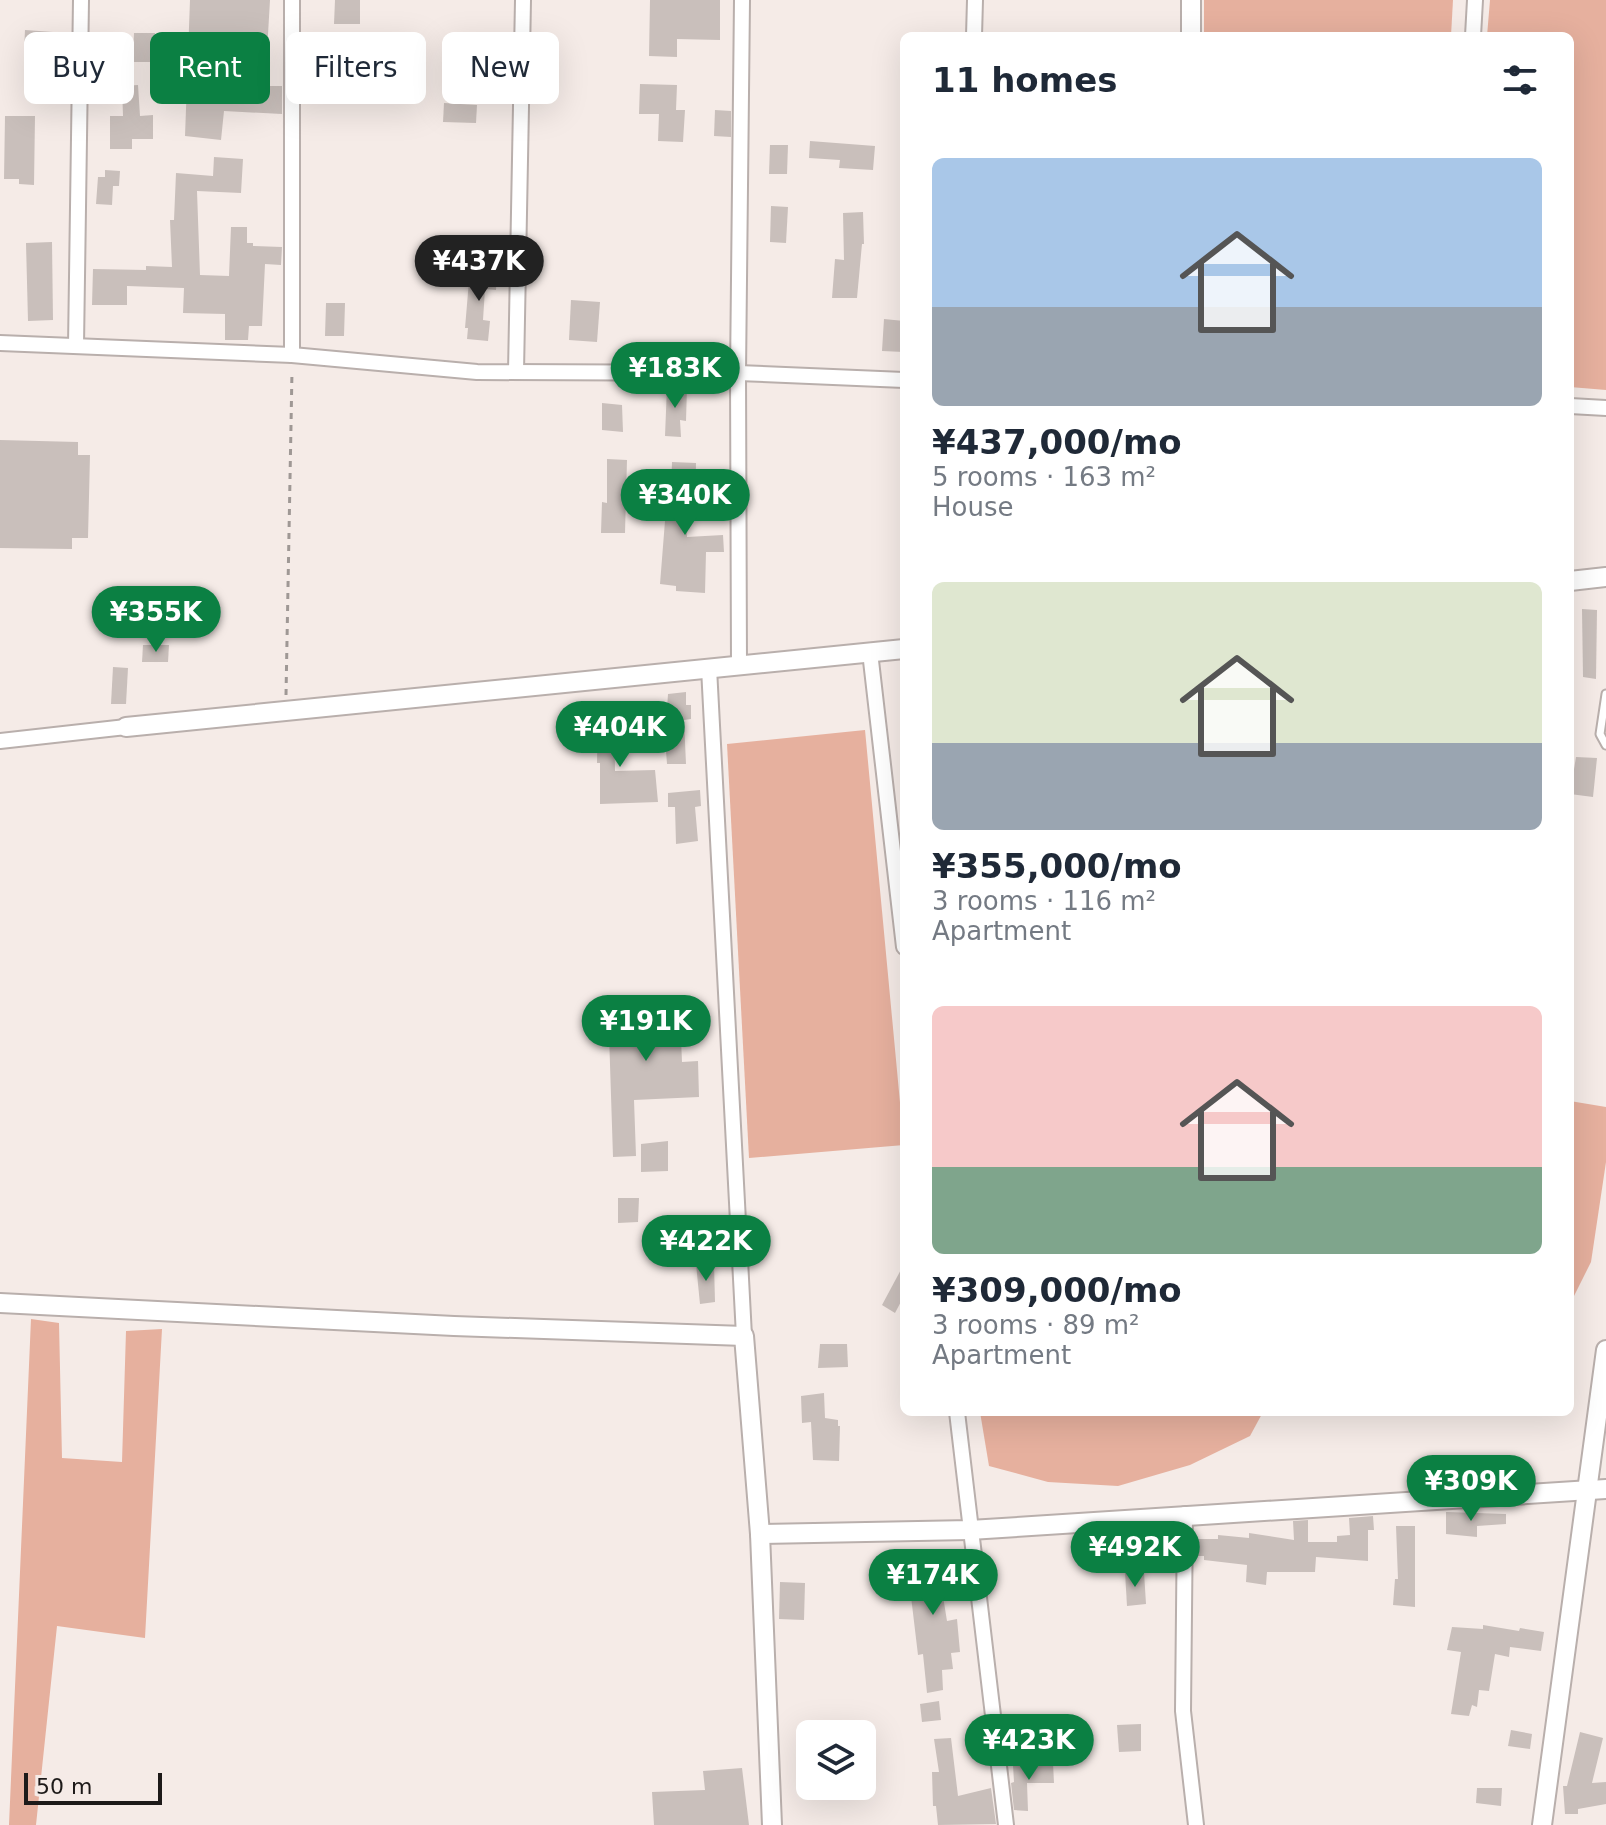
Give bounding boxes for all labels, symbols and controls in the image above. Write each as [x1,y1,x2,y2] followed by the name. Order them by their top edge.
[24,32,134,104] chip: Buy
[150,32,270,104] chip: Rent
[286,32,426,104] chip: Filters
[442,32,559,104] chip: New
[1498,58,1542,102] icon: filters
[932,60,1117,100] text: 11 homes
[1165,210,1309,354] icon: home
[423,235,535,303] pin: ¥437K
[433,246,525,276] text: ¥437K
[619,342,731,410] pin: ¥183K
[629,353,721,383] text: ¥183K
[932,422,1182,462] text: ¥437,000/mo
[932,462,1156,492] text: 5 rooms · 163 m²
[629,469,741,537] pin: ¥340K
[639,480,731,510] text: ¥340K
[932,492,1013,522] text: House
[100,586,212,654] pin: ¥355K
[110,597,202,627] text: ¥355K
[1165,634,1309,778] icon: home
[564,701,676,769] pin: ¥404K
[574,712,666,742] text: ¥404K
[932,846,1182,886] text: ¥355,000/mo
[932,886,1156,916] text: 3 rooms · 116 m²
[932,916,1071,946] text: Apartment
[590,995,702,1063] pin: ¥191K
[600,1006,692,1036] text: ¥191K
[1165,1058,1309,1202] icon: home
[650,1215,762,1283] pin: ¥422K
[660,1226,752,1256] text: ¥422K
[932,1270,1182,1310] text: ¥309,000/mo
[932,1310,1140,1340] text: 3 rooms · 89 m²
[932,1340,1071,1370] text: Apartment
[1415,1455,1527,1523] pin: ¥309K
[1425,1466,1517,1496] text: ¥309K
[1079,1521,1191,1589] pin: ¥492K
[1089,1532,1181,1562] text: ¥492K
[877,1549,989,1617] pin: ¥174K
[887,1560,979,1590] text: ¥174K
[973,1714,1085,1782] pin: ¥423K
[796,1720,876,1800] map controls
[796,1720,876,1800] button: layers
[983,1725,1075,1755] text: ¥423K
[24,1769,162,1805] scale bar
[36,1774,92,1799] text: 50 m

